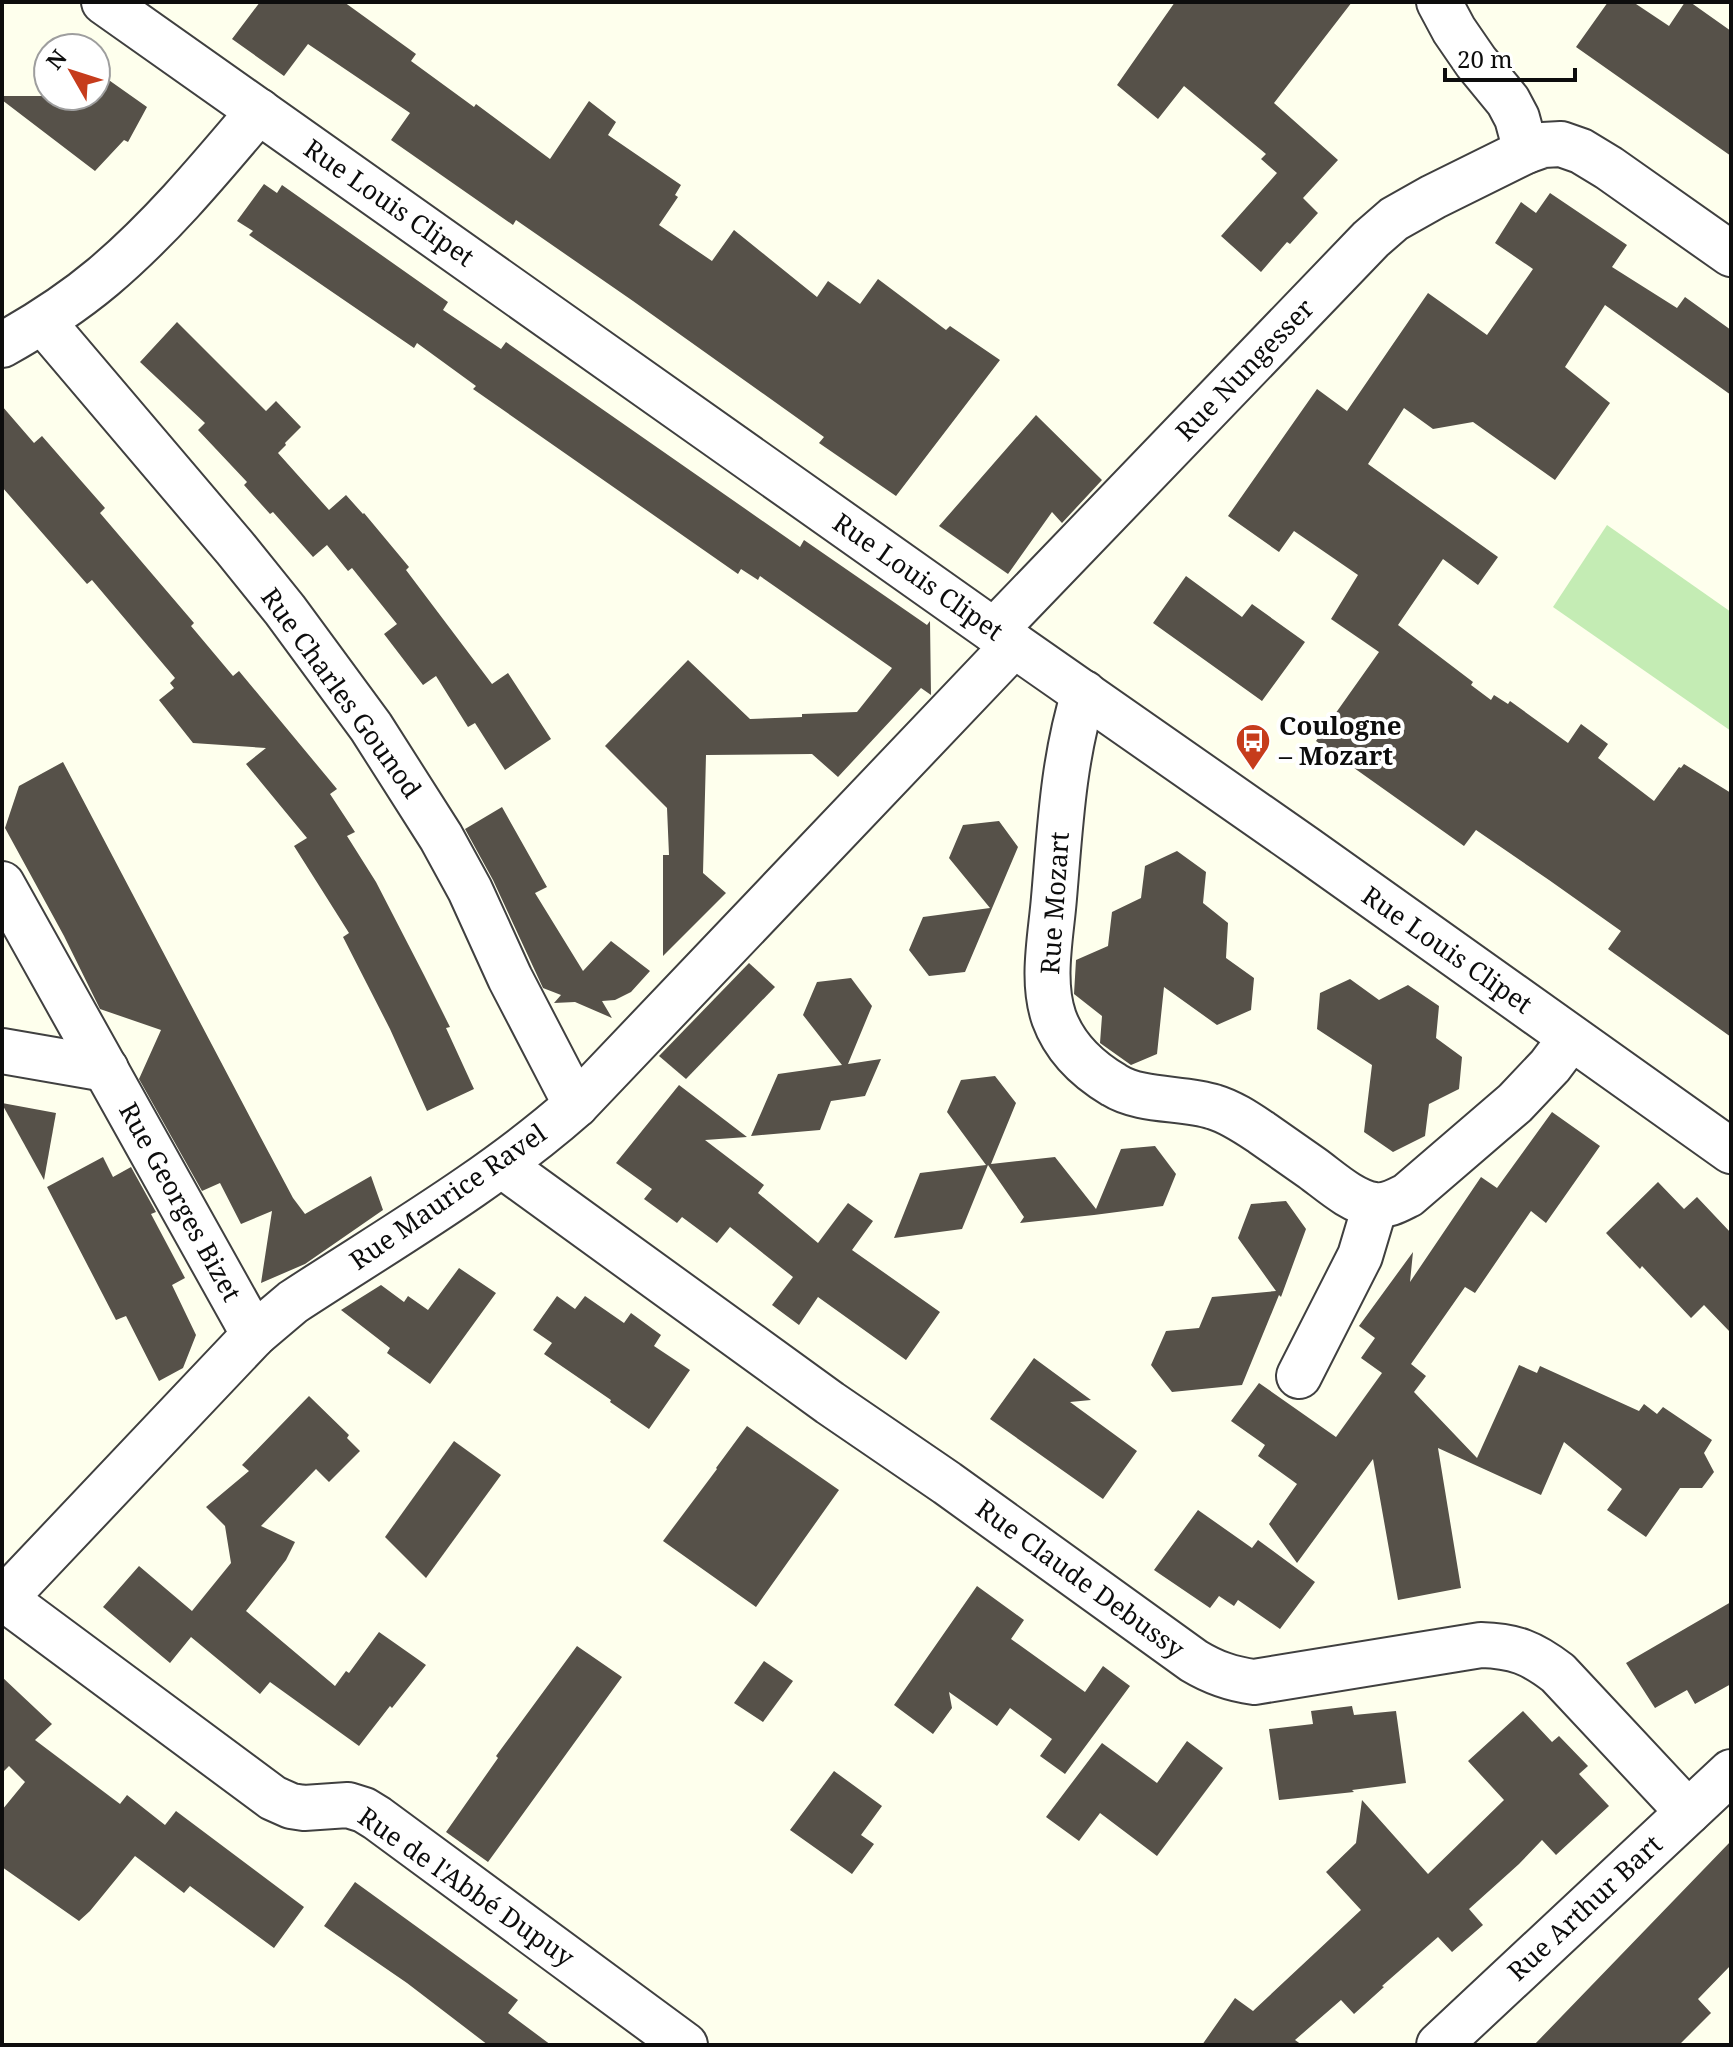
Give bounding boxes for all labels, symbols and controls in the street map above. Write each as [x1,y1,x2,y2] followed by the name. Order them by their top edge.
[32,32,112,112] north arrow
[1445,32,1575,82] scale bar
[1457,42,1513,75] text: 20 m
[39,43,73,75] text: N
[297,130,482,274] street label: Rue Louis Clipet
[1167,290,1321,448] street label: Rue Nungesser
[826,504,1011,648] street label: Rue Louis Clipet
[253,580,430,805] street label: Rue Charles Gounod
[1278,707,1402,773] place label: Coulogne – Mozart
[1234,722,1272,772] bus stop icon: Coulogne – Mozart
[1031,830,1077,975] street label: Rue Mozart
[1355,877,1540,1021] street label: Rue Louis Clipet
[111,1096,250,1307] street label: Rue Georges Bizet
[342,1115,553,1278] street label: Rue Maurice Ravel
[969,1490,1192,1666] street label: Rue Claude Debussy
[351,1798,582,1975] street label: Rue de l'Abbé Dupuy
[1499,1826,1669,1988] street label: Rue Arthur Bart

